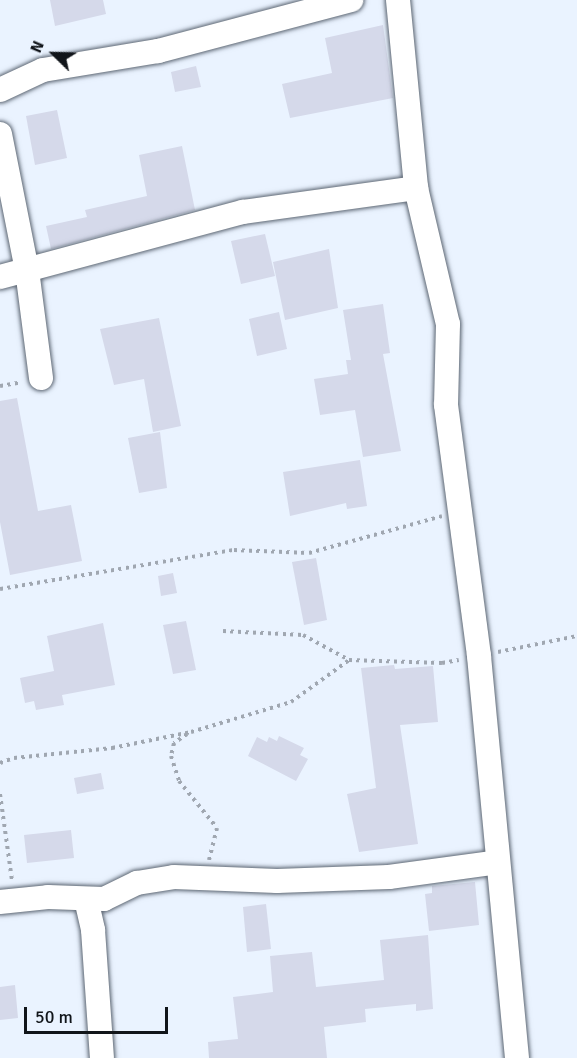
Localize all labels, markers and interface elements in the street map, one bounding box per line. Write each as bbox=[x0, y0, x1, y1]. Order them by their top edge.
north arrow bbox=[24, 24, 84, 84]
text: N bbox=[26, 38, 49, 56]
scale bar bbox=[27, 995, 171, 1033]
text: 50 m bbox=[35, 1006, 73, 1028]

